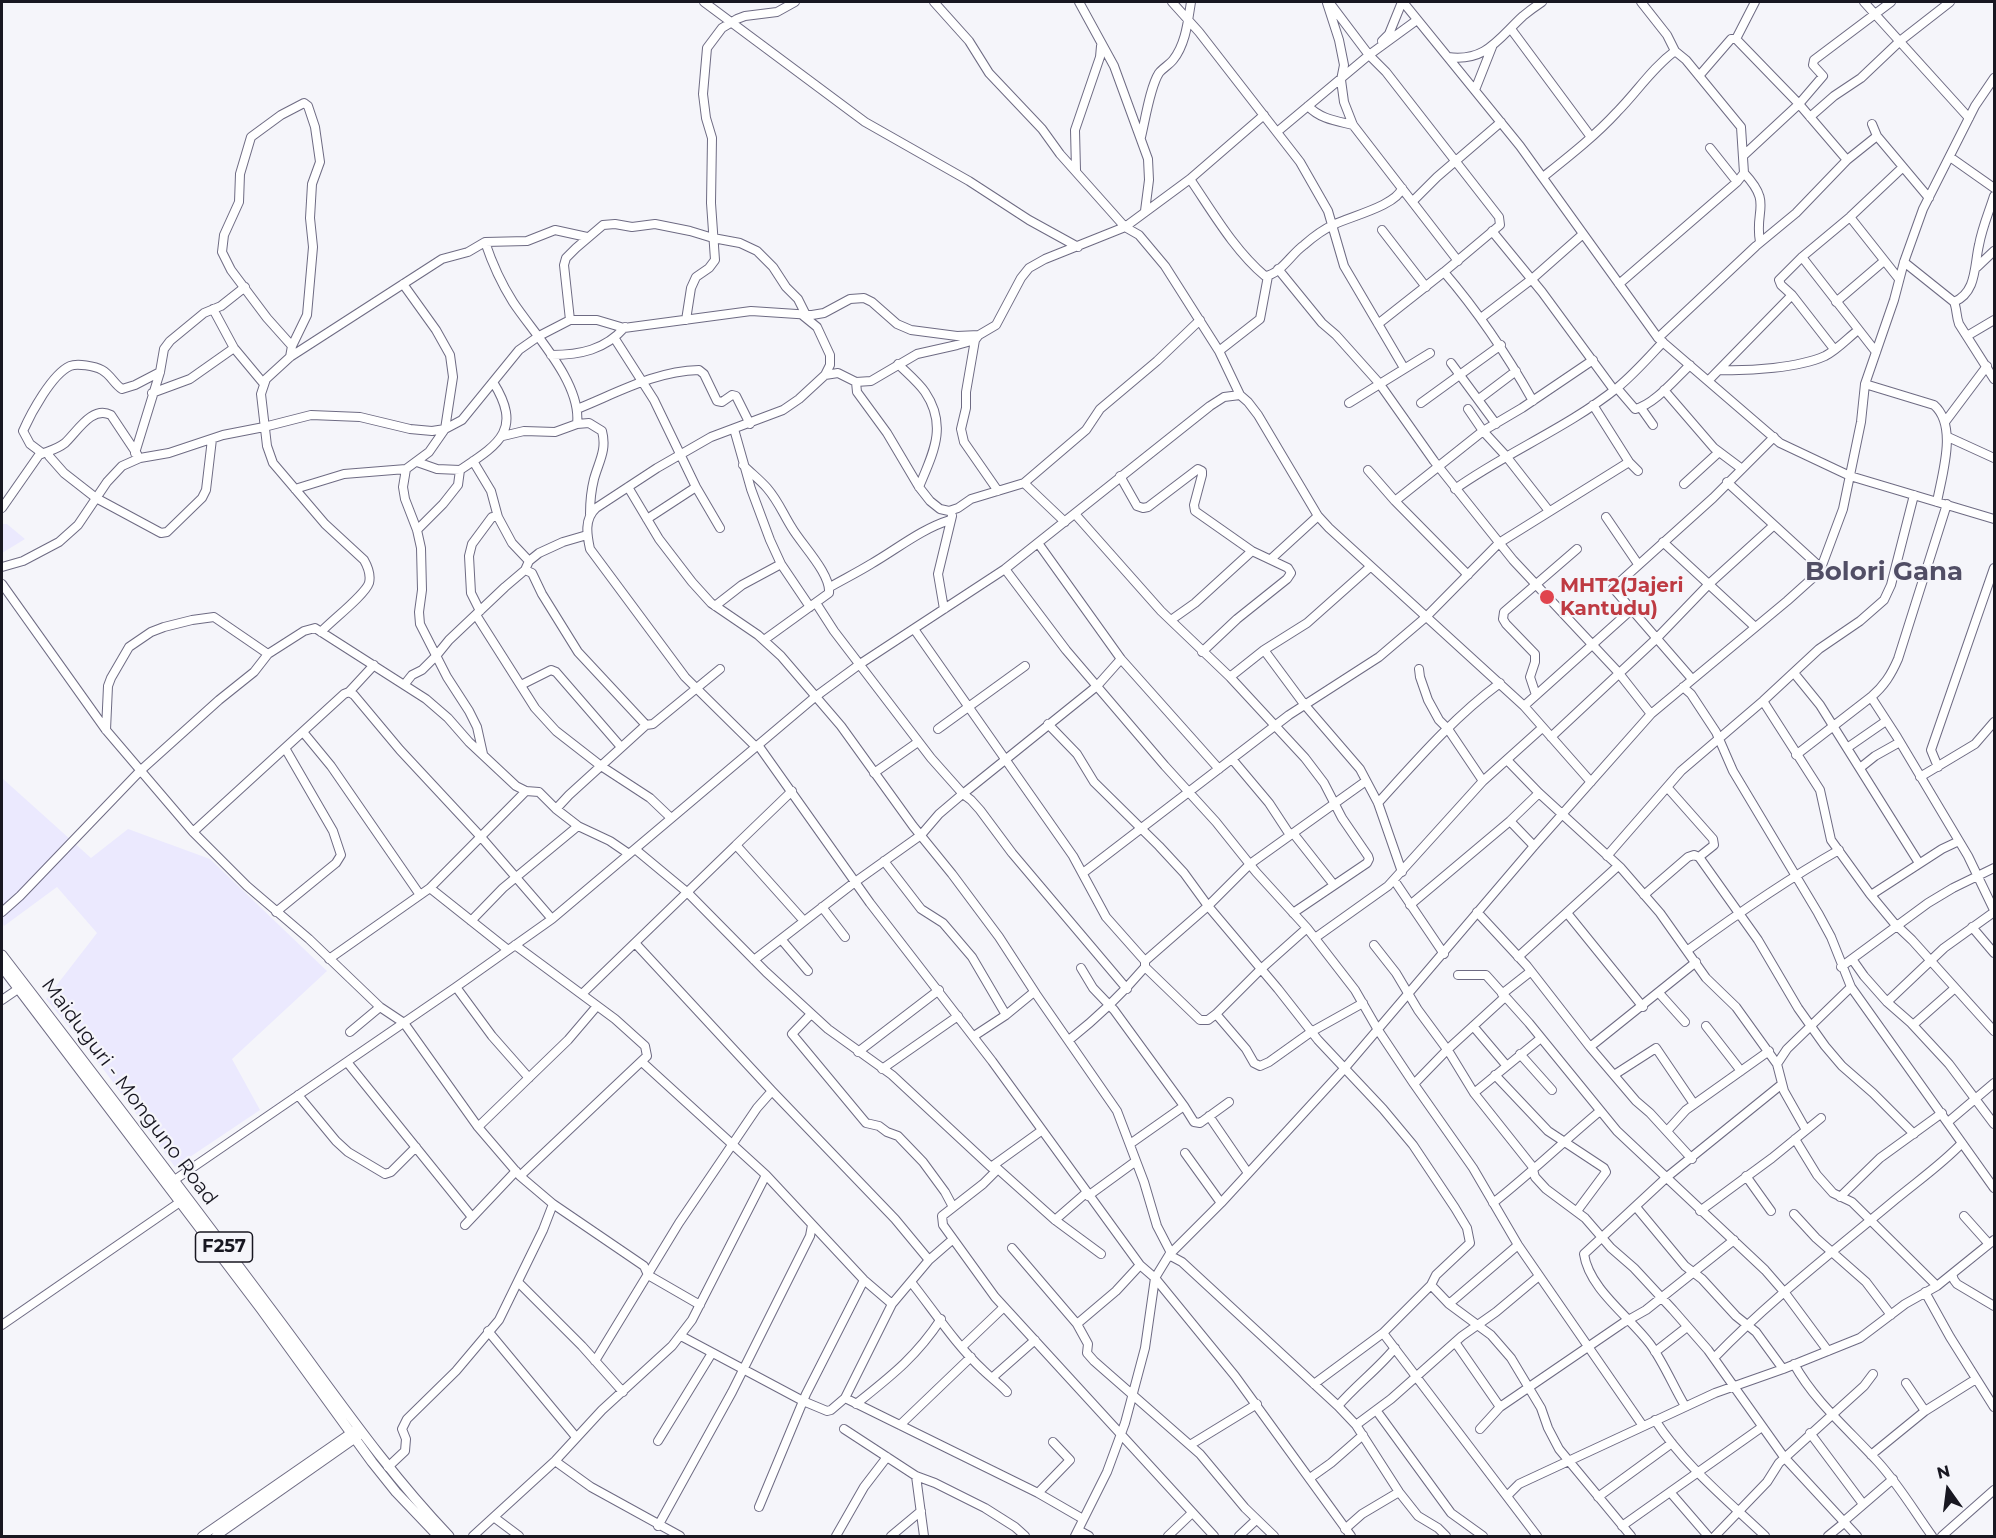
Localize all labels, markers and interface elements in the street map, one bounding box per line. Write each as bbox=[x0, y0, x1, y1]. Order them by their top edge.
district label: Bolori Gana bbox=[1805, 556, 1963, 588]
place label: MHT2(Jajeri Kantudu) bbox=[1560, 574, 1684, 621]
marker: MHT2(Jajeri Kantudu) bbox=[1538, 588, 1556, 606]
street label: Maiduguri - Monguno Road bbox=[36, 974, 222, 1210]
road number: F257 bbox=[196, 1232, 252, 1262]
north arrow bbox=[1918, 1460, 1978, 1520]
text: N bbox=[1935, 1461, 1952, 1483]

